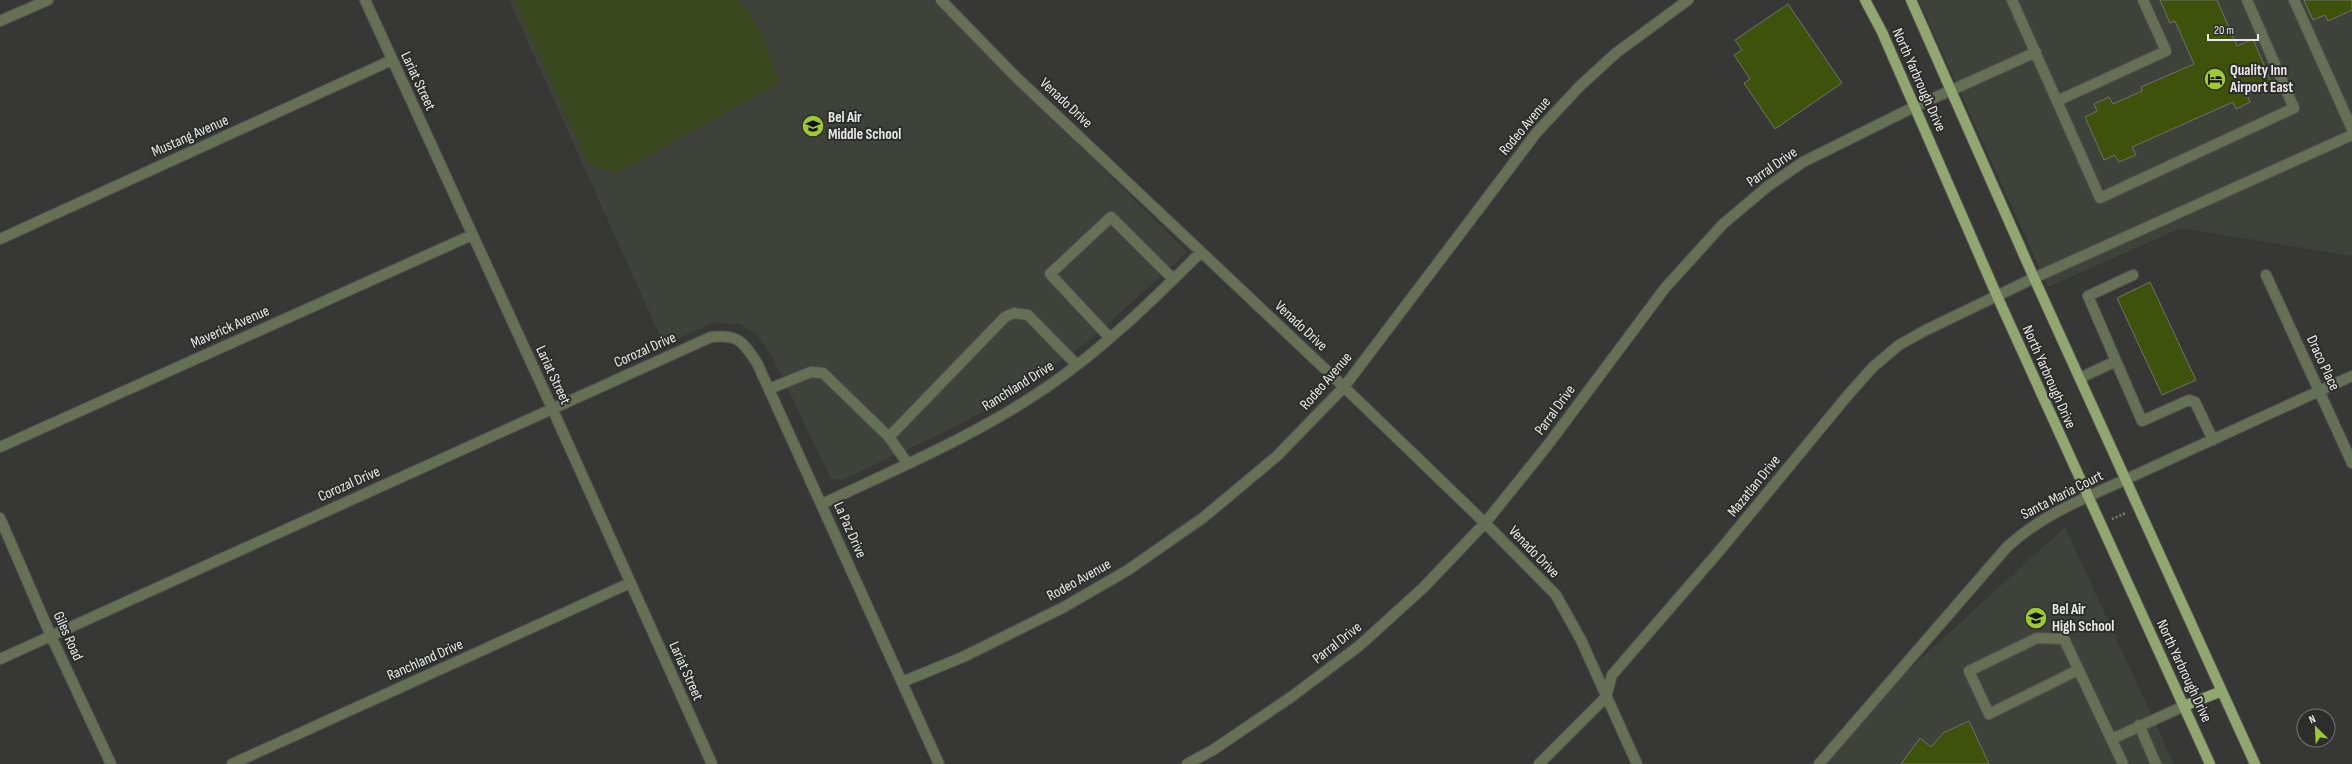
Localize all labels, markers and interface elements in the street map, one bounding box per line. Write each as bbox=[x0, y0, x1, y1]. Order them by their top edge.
scale bar bbox=[2208, 16, 2258, 42]
text: 20 m bbox=[2214, 23, 2234, 38]
street label: North Yarbrough Drive bbox=[1888, 25, 1950, 135]
street label: Lariat Street bbox=[396, 49, 440, 114]
place label: Quality Inn Airport East bbox=[2229, 61, 2293, 97]
hotel icon: Quality Inn Airport East bbox=[2202, 66, 2228, 92]
street label: Venado Drive bbox=[1036, 74, 1096, 132]
street label: Rodeo Avenue bbox=[1495, 93, 1555, 159]
place label: Bel Air Middle School bbox=[828, 108, 901, 144]
street label: Mustang Avenue bbox=[149, 111, 231, 161]
school or university icon: Bel Air Middle School bbox=[800, 113, 826, 139]
street label: Parral Drive bbox=[1743, 143, 1801, 191]
street label: Venado Drive bbox=[1271, 297, 1331, 355]
street label: Maverick Avenue bbox=[188, 301, 272, 353]
street label: North Yarbrough Drive bbox=[2018, 322, 2080, 432]
street label: Corozal Drive bbox=[611, 328, 679, 372]
street label: Draco Place bbox=[2302, 332, 2344, 394]
street label: Lariat Street bbox=[531, 343, 575, 408]
street label: Rodeo Avenue bbox=[1296, 348, 1356, 414]
street label: Ranchland Drive bbox=[979, 356, 1057, 416]
street label: Parral Drive bbox=[1530, 381, 1580, 439]
street label: Mazatlan Drive bbox=[1723, 451, 1785, 521]
street label: Corozal Drive bbox=[315, 462, 383, 506]
street label: Santa Maria Court bbox=[2018, 466, 2107, 524]
street label: La Paz Drive bbox=[829, 499, 871, 561]
street label: Venado Drive bbox=[1504, 522, 1564, 582]
street label: Rodeo Avenue bbox=[1044, 555, 1114, 605]
place label: Bel Air High School bbox=[2052, 600, 2114, 636]
school or university icon: Bel Air High School bbox=[2023, 605, 2049, 631]
street label: Giles Road bbox=[49, 608, 87, 664]
street label: North Yarbrough Drive bbox=[2152, 617, 2216, 725]
street label: Parral Drive bbox=[1309, 618, 1365, 668]
street label: Ranchland Drive bbox=[384, 635, 466, 685]
street label: Lariat Street bbox=[665, 638, 708, 704]
north arrow bbox=[2296, 708, 2336, 748]
text: N bbox=[2307, 712, 2318, 726]

